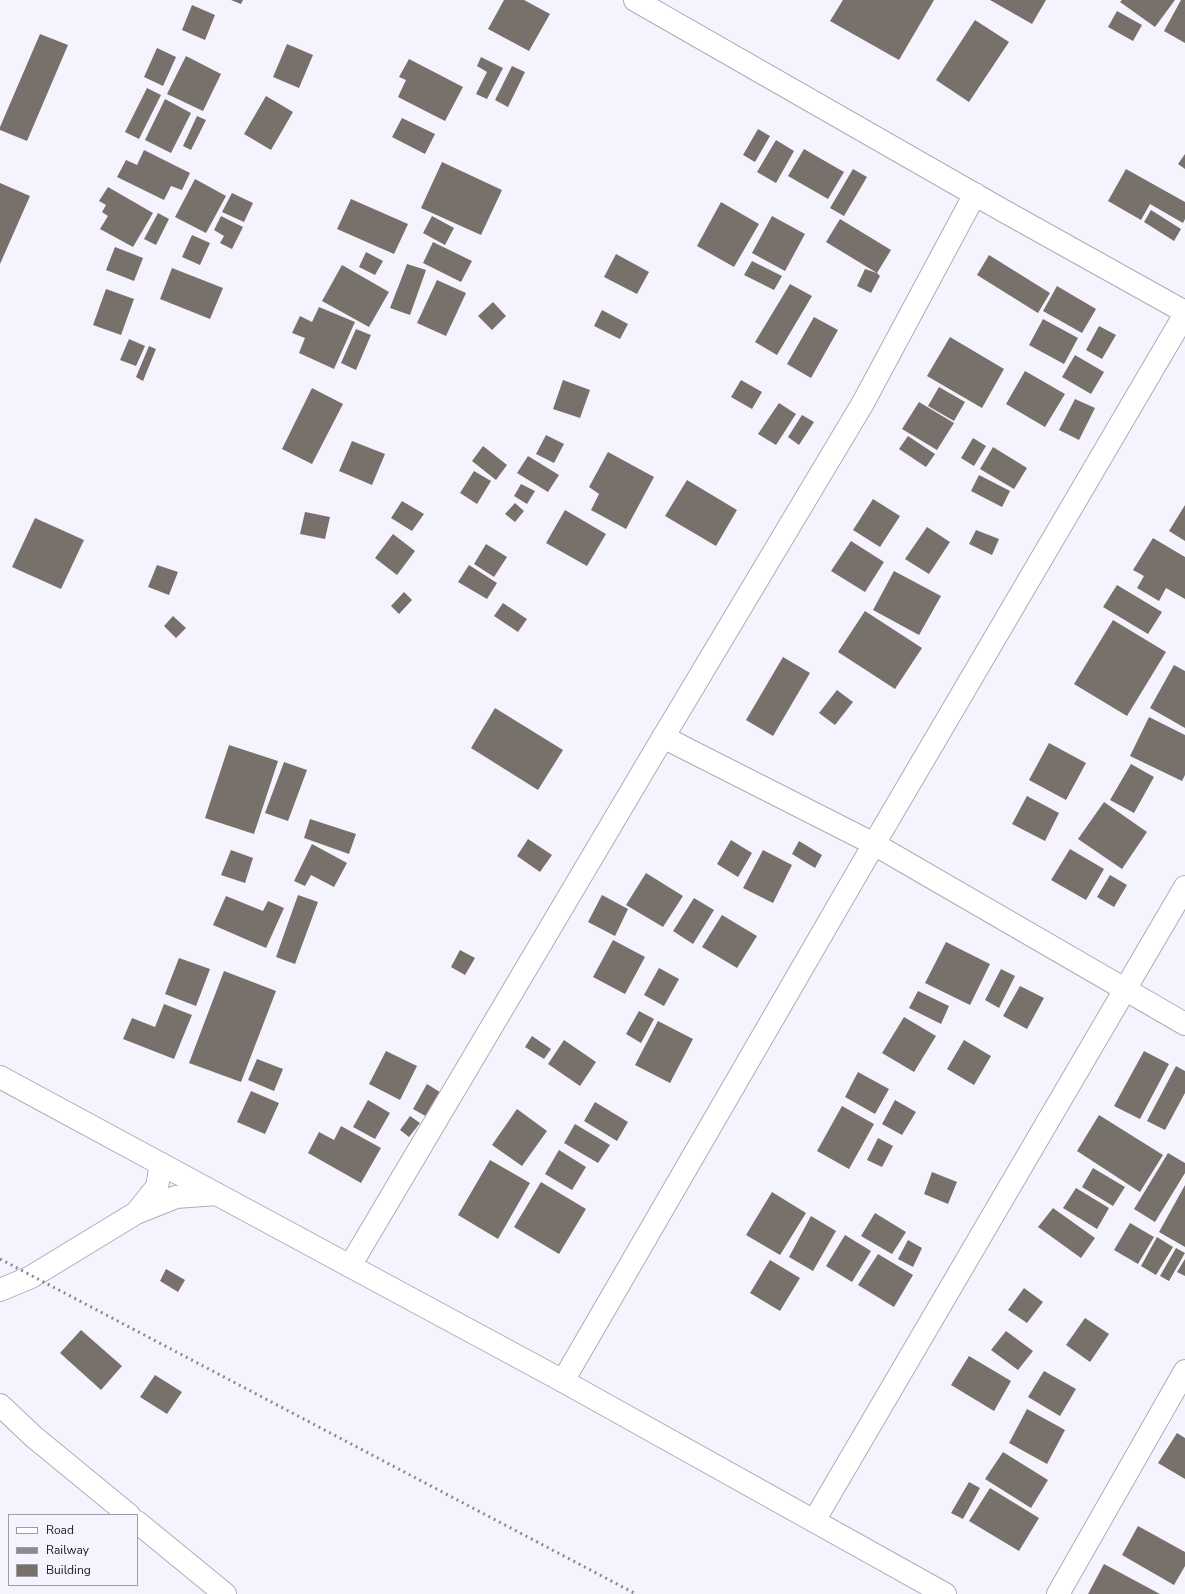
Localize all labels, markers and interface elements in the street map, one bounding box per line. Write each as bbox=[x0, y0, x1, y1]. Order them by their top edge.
legend bbox=[8, 1514, 138, 1586]
text: Road bbox=[46, 1522, 74, 1538]
text: Railway bbox=[46, 1542, 89, 1558]
text: Building bbox=[46, 1562, 91, 1578]

